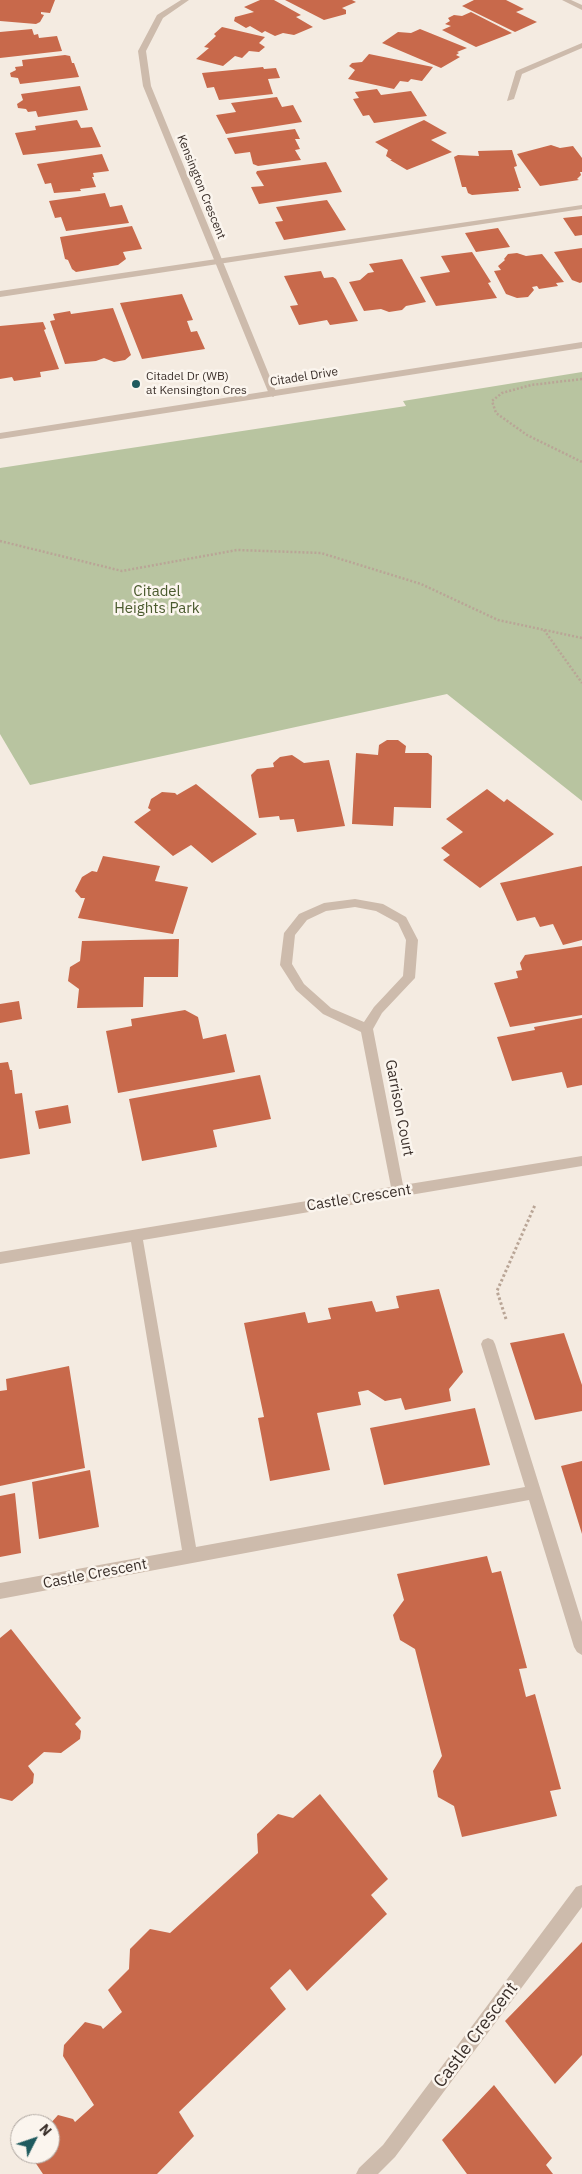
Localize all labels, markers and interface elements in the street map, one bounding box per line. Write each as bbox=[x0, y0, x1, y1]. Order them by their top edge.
street label: Kensington Crescent bbox=[174, 133, 228, 241]
street label: Citadel Drive bbox=[269, 365, 339, 389]
place label: Citadel Dr (WB) at Kensington Cres bbox=[146, 370, 247, 398]
marker: Citadel Dr (WB) at Kensington Cres bbox=[130, 378, 142, 390]
park label: Citadel Heights Park bbox=[114, 583, 200, 618]
street label: Garrison Court bbox=[381, 1058, 417, 1158]
street label: Castle Crescent bbox=[306, 1181, 412, 1215]
street label: Castle Crescent bbox=[42, 1555, 148, 1593]
street label: Castle Crescent bbox=[429, 1978, 523, 2092]
north arrow bbox=[10, 2114, 60, 2164]
text: N bbox=[35, 2120, 56, 2140]

